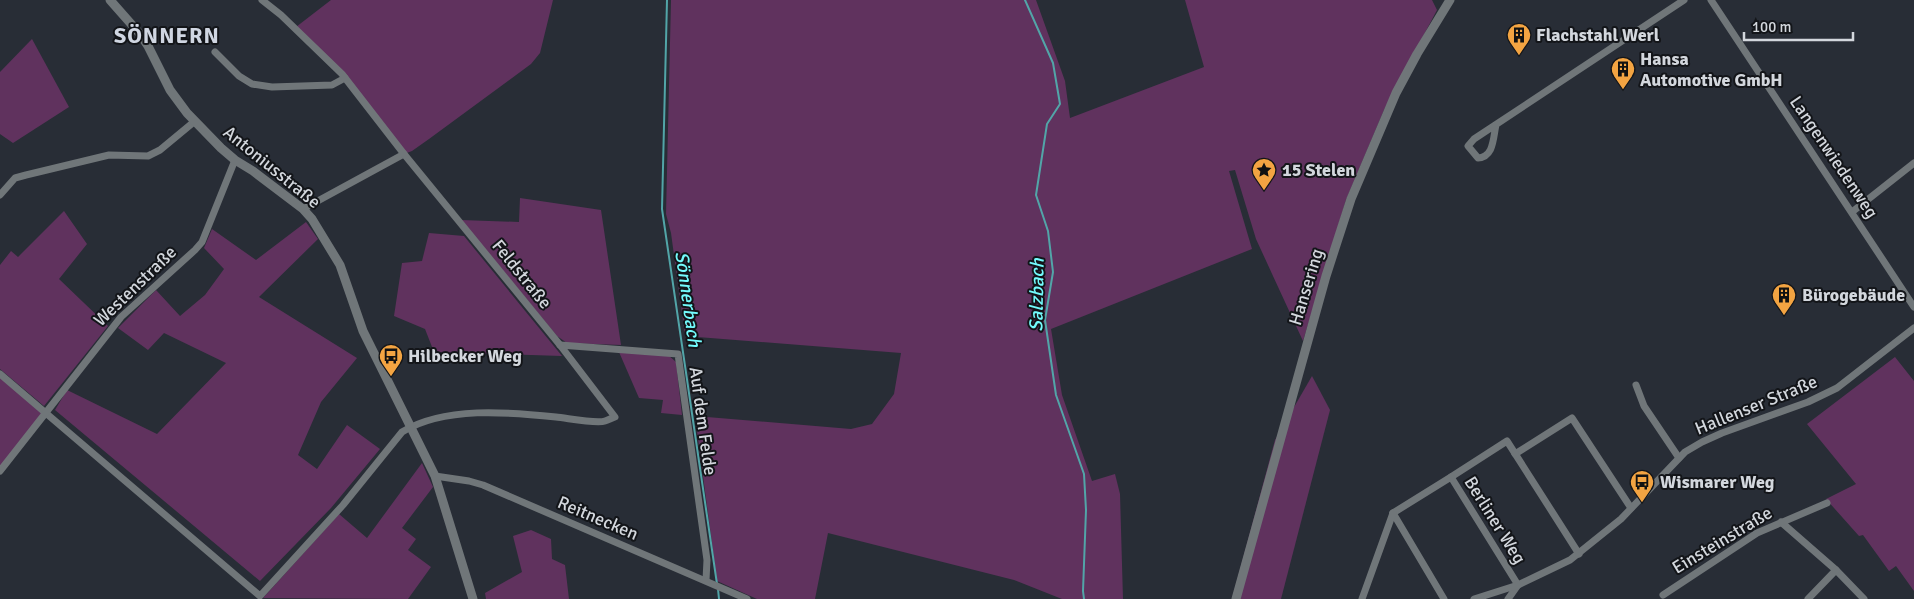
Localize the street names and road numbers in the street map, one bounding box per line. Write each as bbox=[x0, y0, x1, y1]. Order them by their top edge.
street label: Langenwiedenweg bbox=[1785, 92, 1883, 222]
street label: Antoniusstraße bbox=[219, 121, 325, 213]
street label: Feldstraße bbox=[487, 235, 557, 313]
street label: Westenstraße bbox=[89, 241, 181, 331]
street label: Hansering bbox=[1284, 246, 1328, 328]
street label: Auf dem Felde bbox=[685, 365, 721, 477]
street label: Hallenser Straße bbox=[1692, 370, 1820, 440]
street label: Berliner Weg bbox=[1459, 472, 1531, 568]
street label: Reitnecken bbox=[554, 491, 642, 545]
street label: Einsteinstraße bbox=[1668, 502, 1776, 578]

